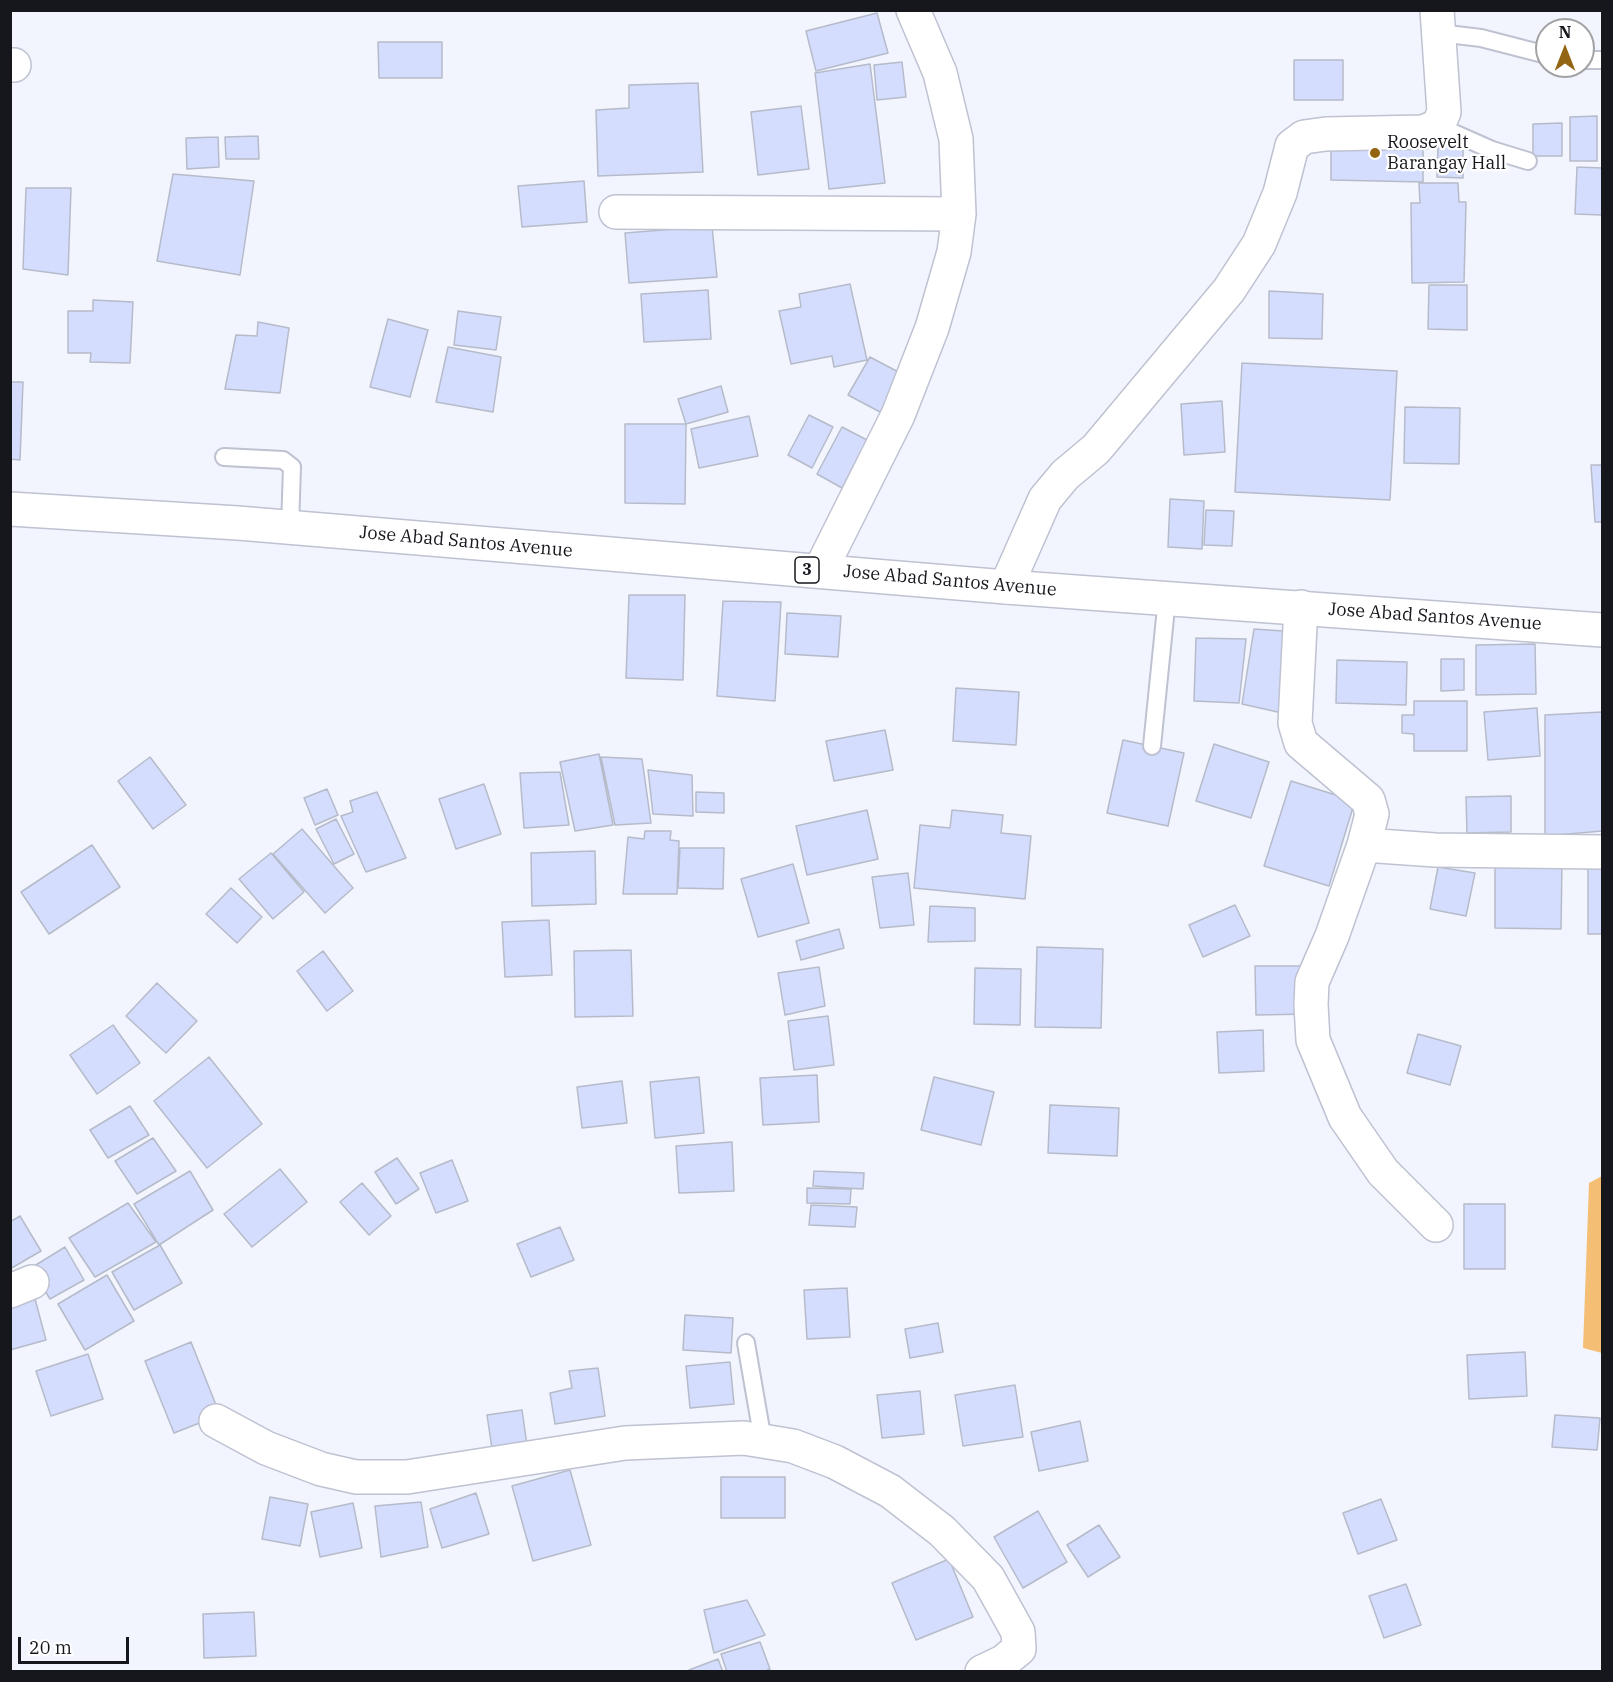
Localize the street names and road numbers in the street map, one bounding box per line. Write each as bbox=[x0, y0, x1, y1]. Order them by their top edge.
street label: Jose Abad Santos Avenue bbox=[359, 522, 573, 562]
road number: 3 bbox=[795, 557, 819, 583]
street label: Jose Abad Santos Avenue bbox=[843, 561, 1057, 601]
street label: Jose Abad Santos Avenue bbox=[1328, 599, 1542, 635]

